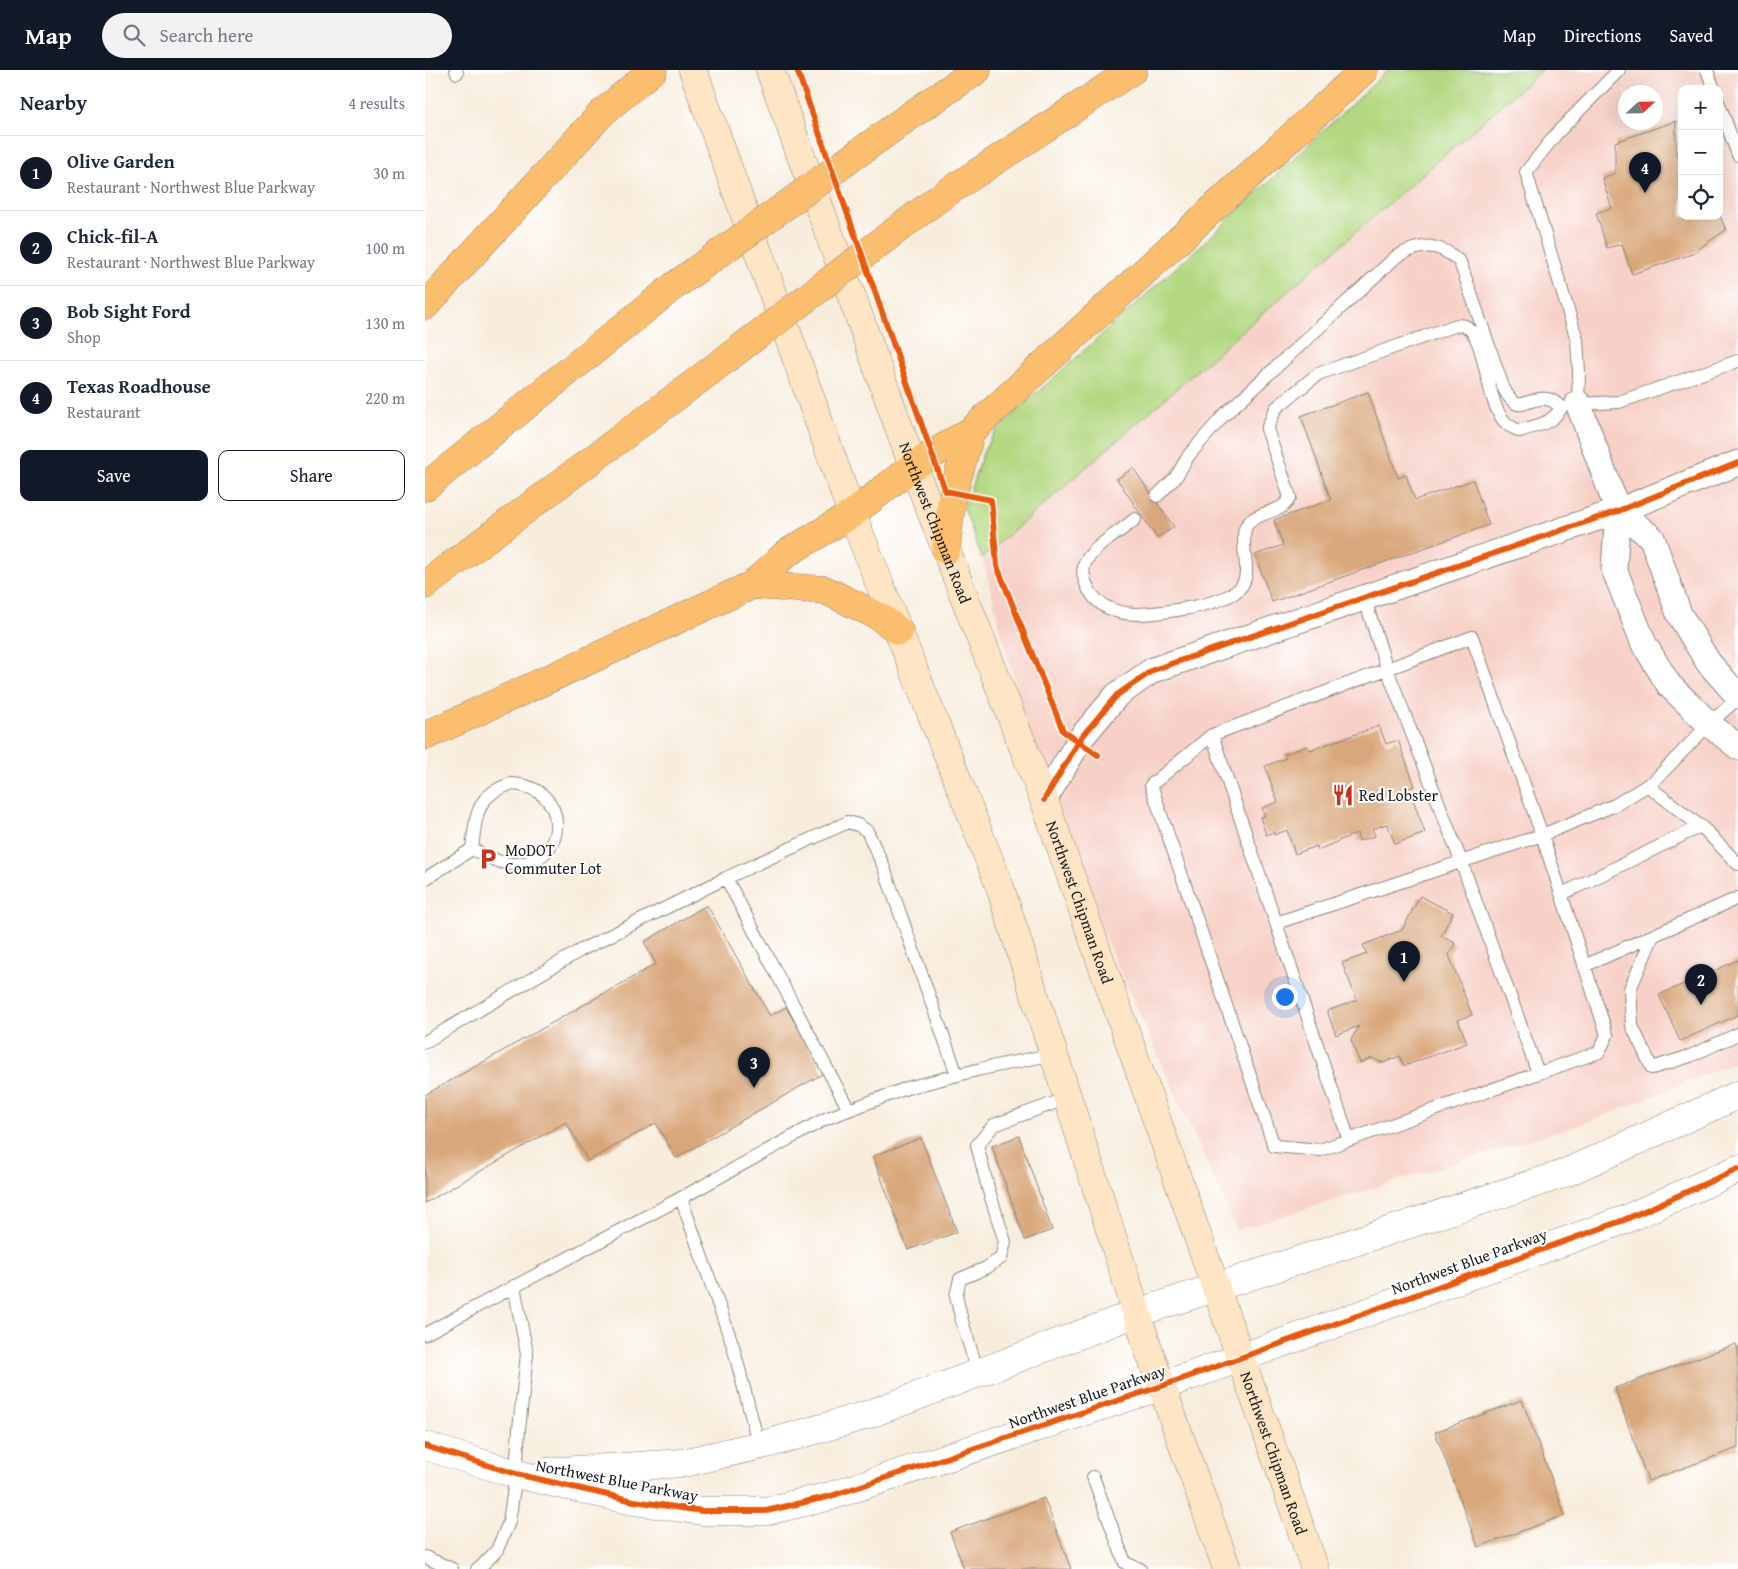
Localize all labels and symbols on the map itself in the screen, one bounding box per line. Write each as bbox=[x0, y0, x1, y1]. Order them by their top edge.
north arrow bbox=[1618, 85, 1663, 130]
pin: 4 bbox=[1629, 152, 1661, 193]
street label: Northwest Chipman Road bbox=[893, 439, 978, 607]
restaurant icon: Red Lobster bbox=[1330, 782, 1356, 808]
place label: Red Lobster bbox=[1359, 783, 1439, 807]
street label: Northwest Chipman Road bbox=[1040, 817, 1120, 987]
place label: MoDOT Commuter Lot bbox=[505, 838, 602, 880]
parking icon: MoDOT Commuter Lot bbox=[475, 846, 501, 872]
pin: 1 bbox=[1388, 941, 1420, 982]
pin: 2 bbox=[1685, 964, 1717, 1005]
your location bbox=[1272, 984, 1298, 1010]
pin: 3 bbox=[738, 1047, 770, 1088]
street label: Northwest Blue Parkway bbox=[1388, 1222, 1551, 1300]
street label: Northwest Blue Parkway bbox=[1005, 1358, 1169, 1434]
street label: Northwest Chipman Road bbox=[1234, 1368, 1314, 1538]
street label: Northwest Blue Parkway bbox=[534, 1453, 700, 1507]

